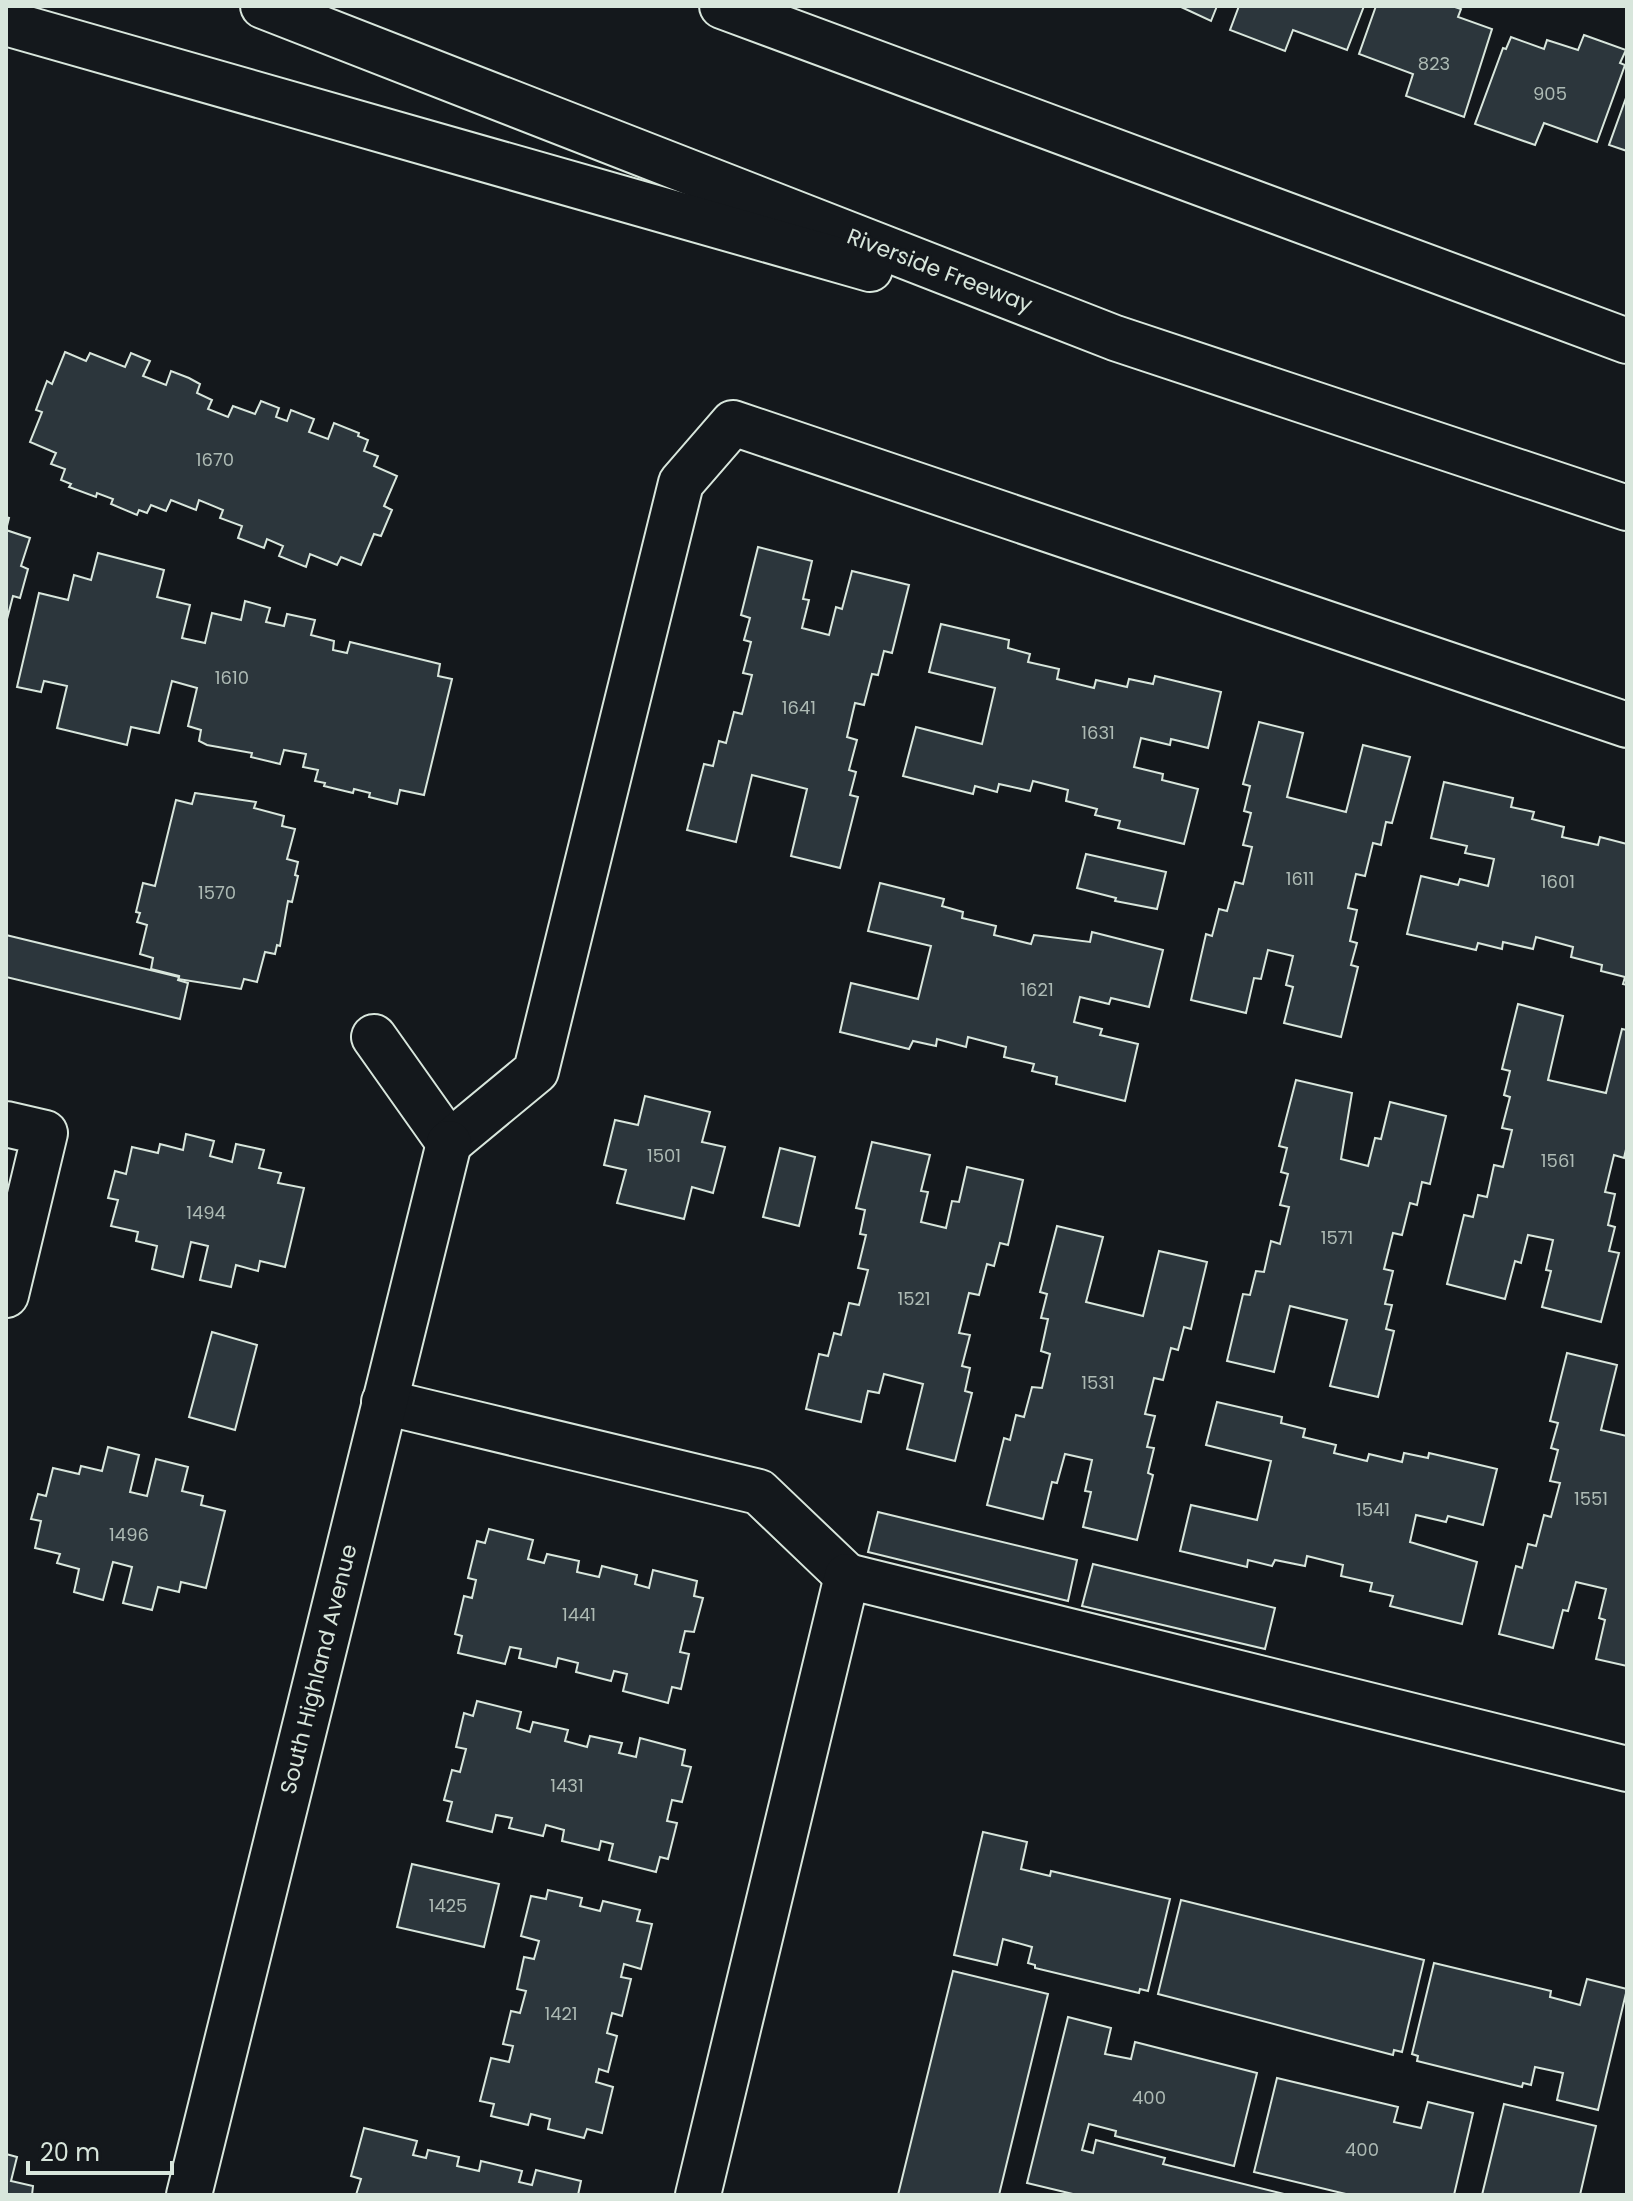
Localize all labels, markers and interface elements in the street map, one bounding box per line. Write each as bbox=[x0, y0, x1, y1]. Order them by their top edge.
house number: 823 bbox=[1418, 51, 1450, 76]
house number: 905 bbox=[1533, 81, 1567, 106]
street label: Riverside Freeway bbox=[843, 221, 1037, 320]
house number: 1670 bbox=[196, 447, 234, 472]
house number: 1610 bbox=[215, 665, 249, 690]
house number: 1641 bbox=[782, 695, 816, 720]
house number: 1631 bbox=[1081, 720, 1115, 745]
house number: 1611 bbox=[1286, 866, 1314, 891]
house number: 1601 bbox=[1541, 869, 1575, 894]
house number: 1570 bbox=[198, 880, 236, 905]
house number: 1621 bbox=[1020, 977, 1054, 1002]
house number: 1501 bbox=[647, 1143, 681, 1168]
house number: 1561 bbox=[1541, 1148, 1575, 1173]
house number: 1494 bbox=[186, 1200, 226, 1225]
house number: 1571 bbox=[1321, 1225, 1353, 1250]
house number: 1521 bbox=[897, 1286, 931, 1311]
house number: 1531 bbox=[1081, 1370, 1115, 1395]
house number: 1551 bbox=[1574, 1486, 1608, 1511]
house number: 1541 bbox=[1356, 1497, 1390, 1522]
house number: 1496 bbox=[109, 1522, 149, 1547]
street label: South Highland Avenue bbox=[272, 1541, 365, 1797]
house number: 1441 bbox=[562, 1602, 596, 1627]
house number: 1431 bbox=[550, 1773, 584, 1798]
house number: 1425 bbox=[429, 1893, 467, 1918]
house number: 1421 bbox=[544, 2001, 578, 2026]
house number: 400 bbox=[1132, 2085, 1166, 2110]
scale bar bbox=[28, 2125, 172, 2175]
text: 20 m bbox=[40, 2136, 100, 2169]
house number: 400 bbox=[1345, 2137, 1379, 2162]

